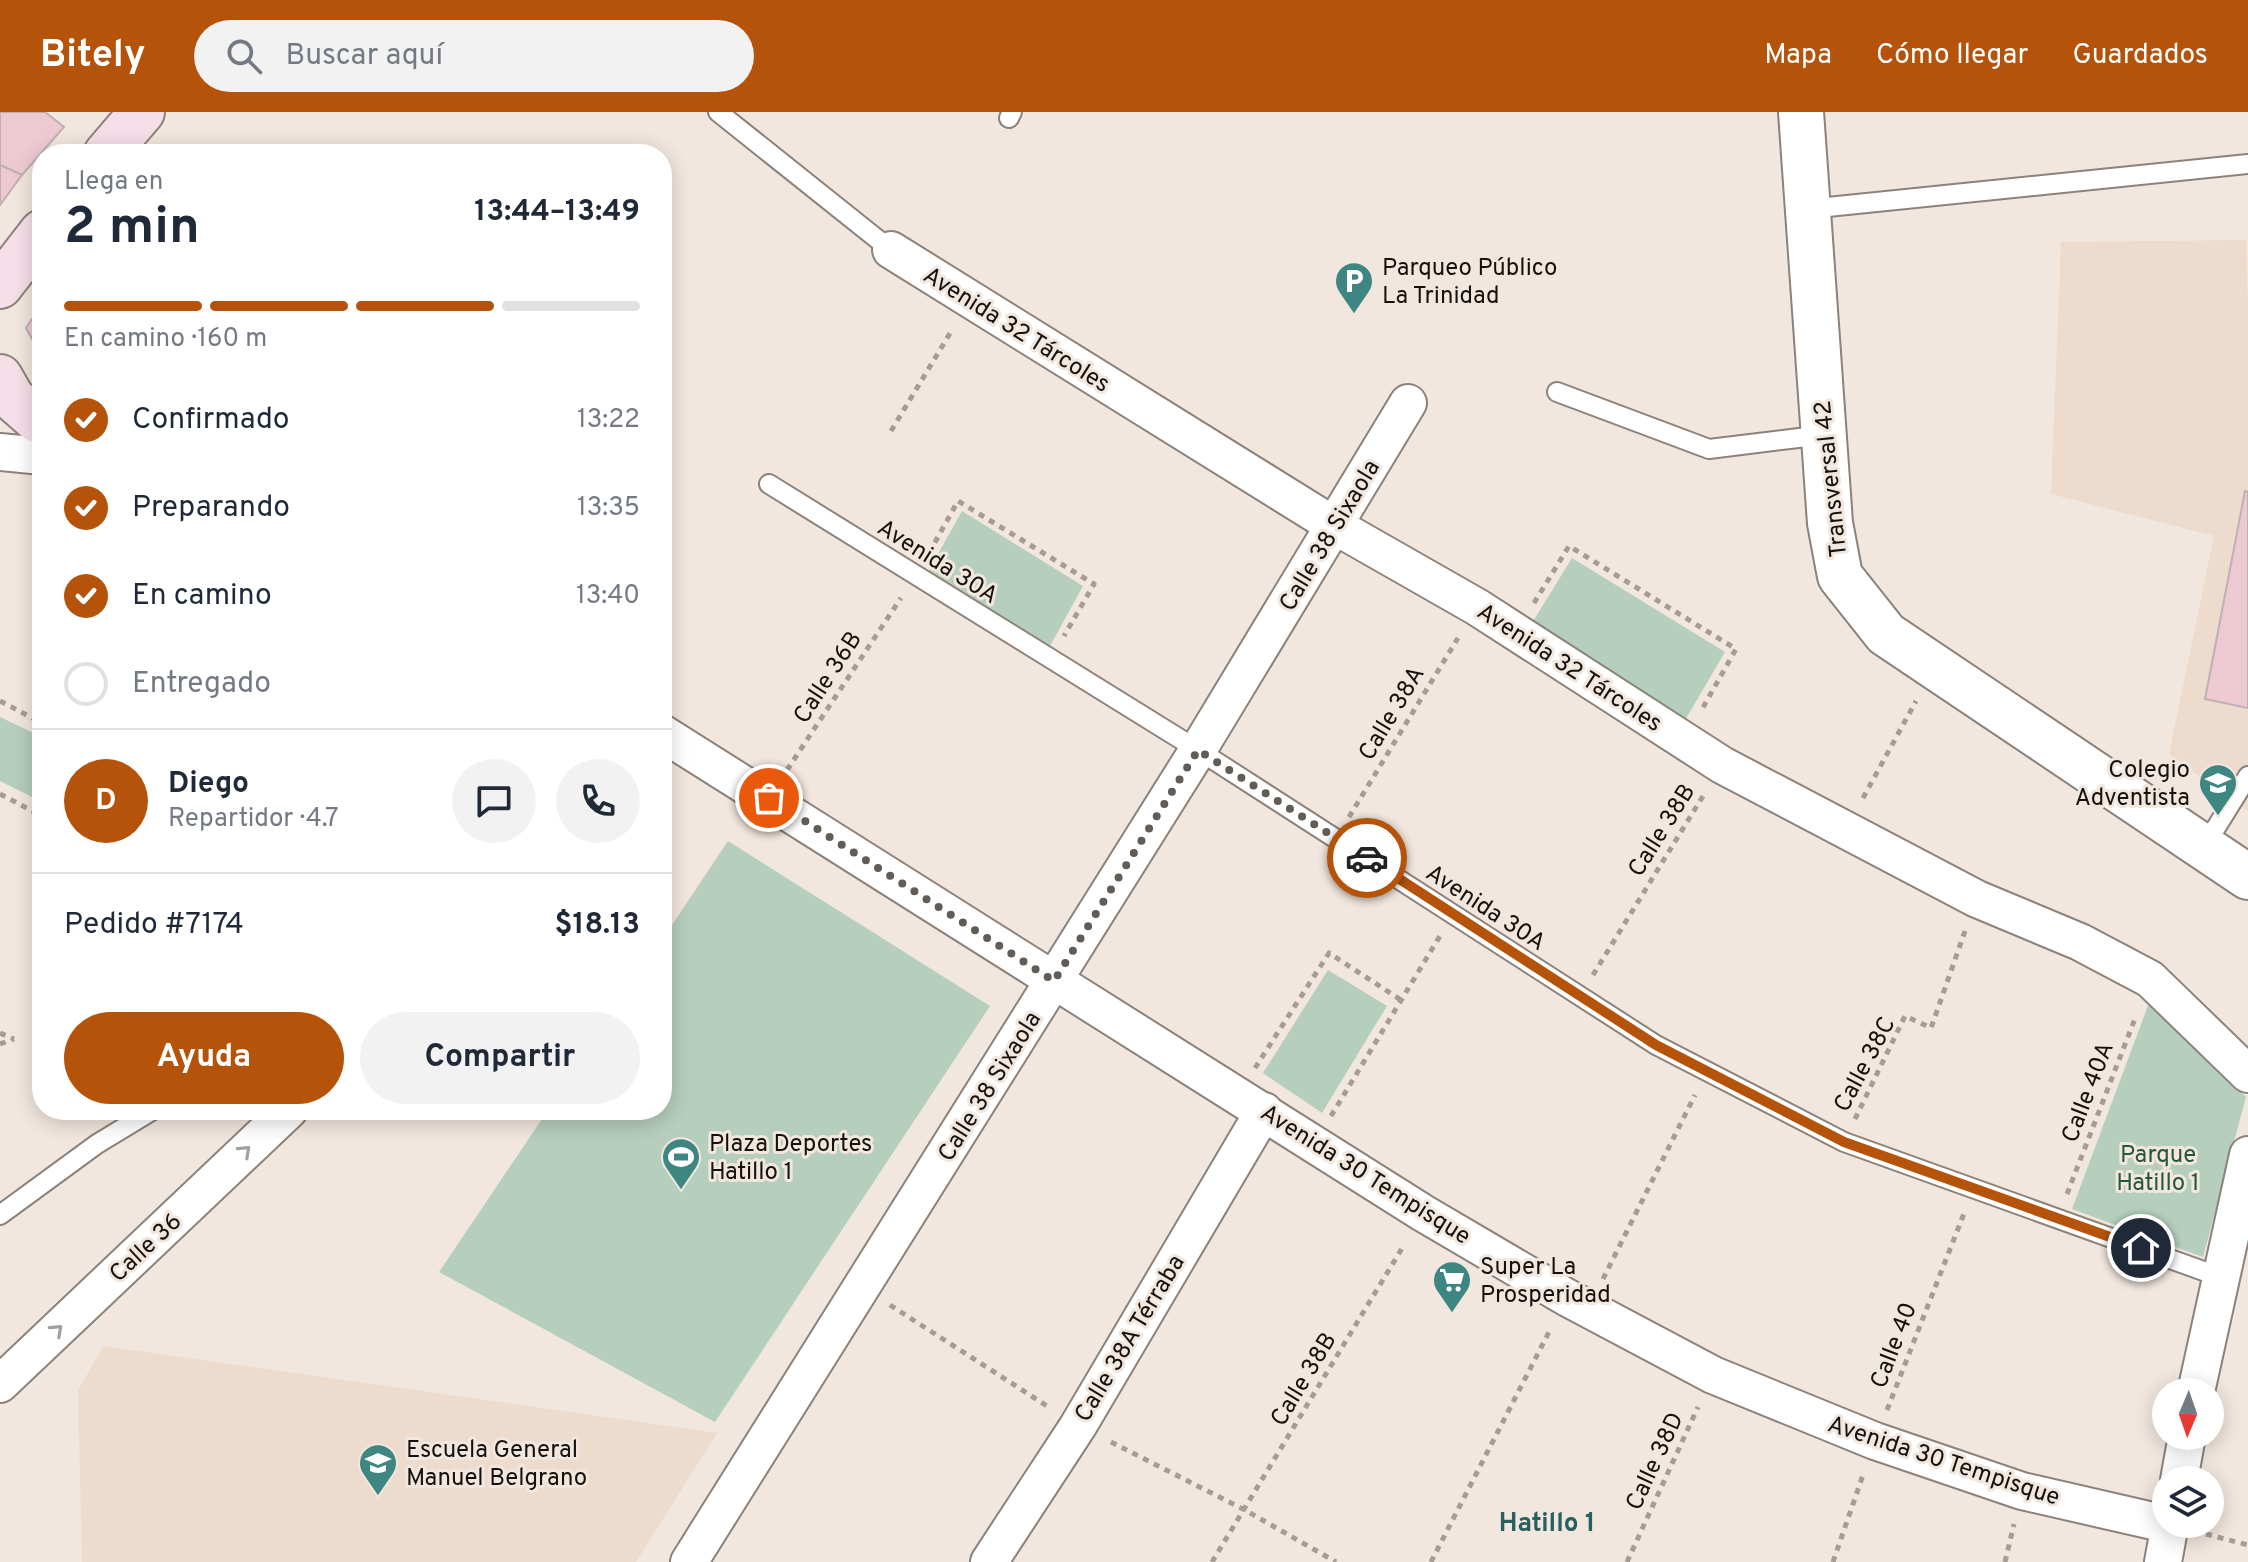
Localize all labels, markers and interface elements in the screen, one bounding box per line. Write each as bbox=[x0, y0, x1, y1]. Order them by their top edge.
search box bbox=[194, 20, 754, 92]
text: Bitely bbox=[40, 32, 146, 81]
icon: search bbox=[222, 34, 266, 78]
text: Buscar aquí bbox=[286, 38, 443, 75]
text: Mapa bbox=[1764, 38, 1832, 74]
text: Cómo llegar bbox=[1876, 38, 2028, 74]
text: Guardados bbox=[2072, 38, 2208, 74]
text: Llega en bbox=[64, 166, 163, 199]
text: 13:44–13:49 bbox=[474, 194, 640, 231]
text: 2 min bbox=[64, 196, 200, 262]
place label: Parqueo Público La Trinidad bbox=[1382, 254, 1557, 312]
parking icon: Parqueo Público La Trinidad bbox=[1333, 260, 1375, 315]
street label: Avenida 32 Tárcoles bbox=[917, 261, 1115, 400]
text: En camino · 160 m bbox=[64, 323, 267, 356]
icon: check bbox=[64, 398, 108, 442]
street label: Transversal 42 bbox=[1809, 399, 1855, 559]
text: Confirmado bbox=[132, 402, 290, 439]
text: 13:22 bbox=[577, 404, 640, 437]
street label: Calle 38 Sixaola bbox=[1274, 455, 1388, 617]
icon: check bbox=[64, 486, 108, 530]
text: Preparando bbox=[132, 490, 290, 527]
text: 13:35 bbox=[577, 492, 640, 525]
street label: Avenida 30A bbox=[871, 514, 1003, 612]
icon: check bbox=[64, 574, 108, 618]
text: En camino bbox=[132, 578, 272, 615]
text: 13:40 bbox=[576, 580, 640, 613]
street label: Avenida 32 Tárcoles bbox=[1471, 598, 1667, 740]
street label: Calle 36B bbox=[788, 626, 870, 730]
street label: Calle 38A bbox=[1353, 662, 1432, 767]
text: Entregado bbox=[132, 666, 271, 703]
place label: Colegio Adventista bbox=[2075, 756, 2190, 814]
button: chat bbox=[452, 759, 536, 843]
button: phone bbox=[556, 759, 640, 843]
school or university icon: Colegio Adventista bbox=[2197, 762, 2239, 817]
pin bbox=[735, 764, 803, 832]
text: Diego bbox=[168, 766, 249, 803]
icon: bag bbox=[747, 776, 791, 820]
street label: Calle 38B bbox=[1622, 779, 1703, 883]
text: D bbox=[95, 783, 117, 820]
text: Repartidor · 4.7 bbox=[168, 803, 339, 836]
courier bbox=[1327, 818, 1407, 898]
icon: car bbox=[1345, 836, 1389, 880]
street label: Avenida 30A bbox=[1419, 859, 1551, 959]
text: Pedido #7174 bbox=[64, 907, 244, 944]
text: $18.13 bbox=[554, 907, 640, 944]
street label: Calle 38 Sixaola bbox=[933, 1006, 1049, 1168]
button: Ayuda bbox=[64, 1012, 344, 1104]
button: Compartir bbox=[360, 1012, 640, 1104]
street label: Calle 38C bbox=[1828, 1012, 1903, 1118]
street label: Calle 40A bbox=[2056, 1038, 2122, 1147]
street label: Avenida 30 Tempisque bbox=[1254, 1099, 1476, 1253]
place label: Plaza Deportes Hatillo 1 bbox=[709, 1130, 872, 1188]
sports icon: Plaza Deportes Hatillo 1 bbox=[660, 1136, 702, 1191]
park label: Parque Hatillo 1 bbox=[2116, 1141, 2200, 1199]
one-way arrow bbox=[236, 1147, 251, 1161]
street label: Calle 36 bbox=[104, 1207, 189, 1289]
pin bbox=[2107, 1214, 2175, 1282]
icon: home bbox=[2119, 1226, 2163, 1270]
street label: Calle 38A Térraba bbox=[1069, 1250, 1193, 1428]
place label: Super La Prosperidad bbox=[1480, 1253, 1611, 1311]
supermarket icon: Super La Prosperidad bbox=[1431, 1259, 1473, 1314]
street label: Calle 40 bbox=[1865, 1299, 1925, 1393]
one-way arrow bbox=[47, 1326, 62, 1340]
street label: Calle 38B bbox=[1265, 1328, 1344, 1432]
north arrow bbox=[2152, 1378, 2224, 1450]
map controls bbox=[2152, 1378, 2224, 1538]
street label: Calle 38D bbox=[1620, 1408, 1692, 1516]
street label: Avenida 30 Tempisque bbox=[1824, 1410, 2063, 1514]
place label: Escuela General Manuel Belgrano bbox=[406, 1436, 587, 1494]
school or university icon: Escuela General Manuel Belgrano bbox=[357, 1442, 399, 1497]
button: layers bbox=[2152, 1466, 2224, 1538]
district label: Hatillo 1 bbox=[1499, 1508, 1595, 1541]

